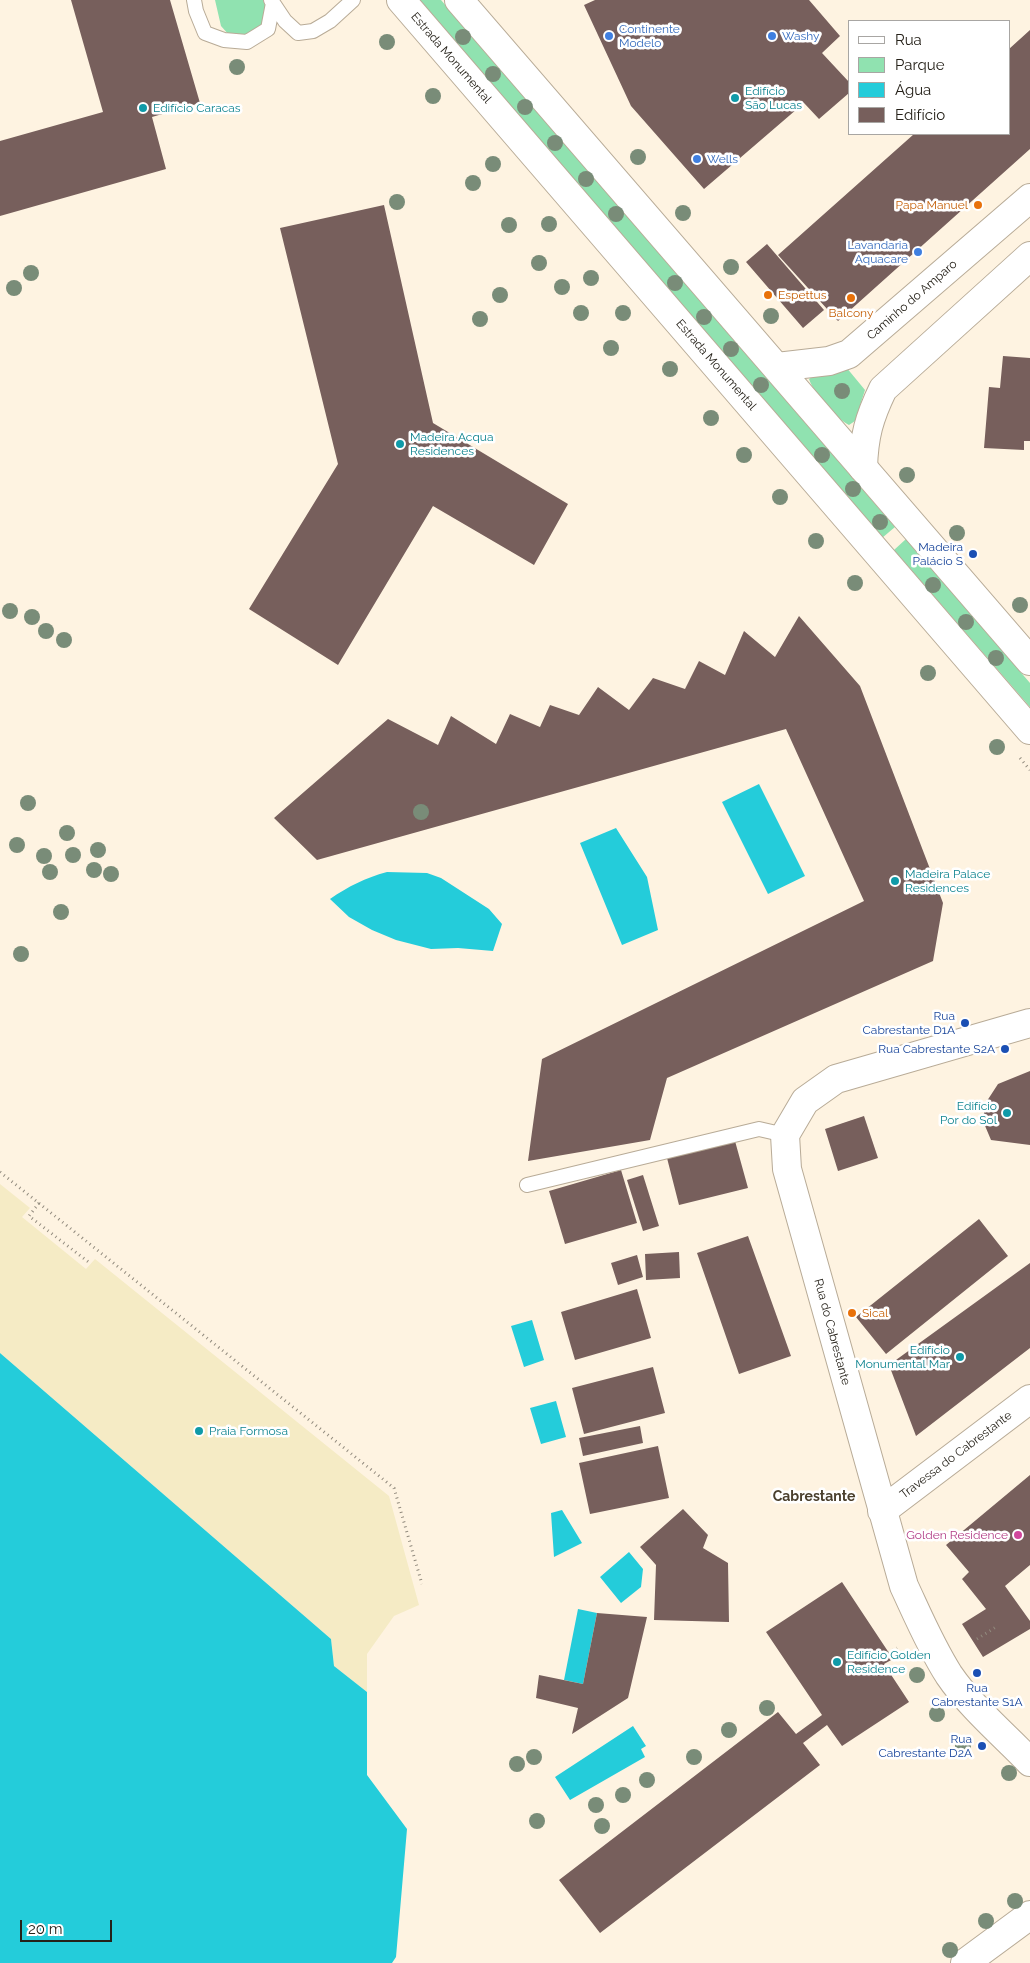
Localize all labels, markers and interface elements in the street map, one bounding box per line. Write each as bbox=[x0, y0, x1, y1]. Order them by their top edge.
street label: Estrada Monumental bbox=[408, 10, 494, 106]
legend bbox=[848, 20, 1010, 135]
place label: Continente Modelo bbox=[619, 22, 680, 50]
place label: Washy bbox=[782, 29, 820, 43]
marker: Continente Modelo bbox=[603, 30, 615, 42]
marker: Washy bbox=[766, 30, 778, 42]
text: Rua bbox=[895, 31, 922, 49]
text: Parque bbox=[895, 56, 944, 74]
text: Água bbox=[895, 81, 931, 99]
place label: Edifício São Lucas bbox=[745, 84, 802, 112]
marker: Edifício São Lucas bbox=[729, 92, 741, 104]
place label: Edifício Caracas bbox=[153, 101, 241, 115]
marker: Edifício Caracas bbox=[137, 102, 149, 114]
text: Edifício bbox=[895, 106, 945, 124]
place label: Wells bbox=[707, 152, 738, 166]
marker: Wells bbox=[691, 153, 703, 165]
place label: Papa Manuel bbox=[896, 198, 968, 212]
marker: Papa Manuel bbox=[972, 199, 984, 211]
place label: Lavandaria Aquacare bbox=[848, 238, 908, 266]
marker: Lavandaria Aquacare bbox=[912, 246, 924, 258]
street label: Caminho do Amparo bbox=[864, 257, 960, 343]
place label: Espettus bbox=[778, 288, 826, 302]
marker: Espettus bbox=[762, 289, 774, 301]
marker: Balcony bbox=[845, 292, 857, 304]
place label: Balcony bbox=[829, 306, 873, 320]
street label: Estrada Monumental bbox=[673, 317, 759, 413]
place label: Madeira Acqua Residences bbox=[410, 430, 493, 458]
marker: Madeira Acqua Residences bbox=[394, 438, 406, 450]
place label: Madeira Palácio S bbox=[913, 540, 963, 568]
marker: Madeira Palácio S bbox=[967, 548, 979, 560]
place label: Madeira Palace Residences bbox=[905, 867, 990, 895]
marker: Madeira Palace Residences bbox=[889, 875, 901, 887]
place label: Rua Cabrestante D1A bbox=[863, 1009, 955, 1037]
marker: Rua Cabrestante D1A bbox=[959, 1017, 971, 1029]
place label: Rua Cabrestante S2A bbox=[878, 1042, 995, 1056]
marker: Rua Cabrestante S2A bbox=[999, 1043, 1011, 1055]
place label: Edifício Por do Sol bbox=[940, 1099, 997, 1127]
marker: Edifício Por do Sol bbox=[1001, 1107, 1013, 1119]
street label: Rua do Cabrestante bbox=[811, 1277, 853, 1387]
place label: Sical bbox=[862, 1306, 888, 1320]
marker: Sical bbox=[846, 1307, 858, 1319]
place label: Edifício Monumental Mar bbox=[855, 1343, 950, 1371]
marker: Edifício Monumental Mar bbox=[954, 1351, 966, 1363]
street label: Travessa do Cabrestante bbox=[897, 1408, 1015, 1502]
place label: Praia Formosa bbox=[209, 1424, 288, 1438]
marker: Praia Formosa bbox=[193, 1425, 205, 1437]
district label: Cabrestante bbox=[773, 1489, 855, 1505]
place label: Golden Residence bbox=[906, 1528, 1008, 1542]
marker: Golden Residence bbox=[1012, 1529, 1024, 1541]
place label: Edifício Golden Residence bbox=[847, 1648, 931, 1676]
marker: Edifício Golden Residence bbox=[831, 1656, 843, 1668]
marker: Rua Cabrestante S1A bbox=[971, 1667, 983, 1679]
place label: Rua Cabrestante S1A bbox=[931, 1681, 1023, 1709]
place label: Rua Cabrestante D2A bbox=[879, 1732, 972, 1760]
marker: Rua Cabrestante D2A bbox=[976, 1740, 988, 1752]
scale bar bbox=[22, 1910, 115, 1942]
text: 20 m bbox=[28, 1920, 63, 1938]

